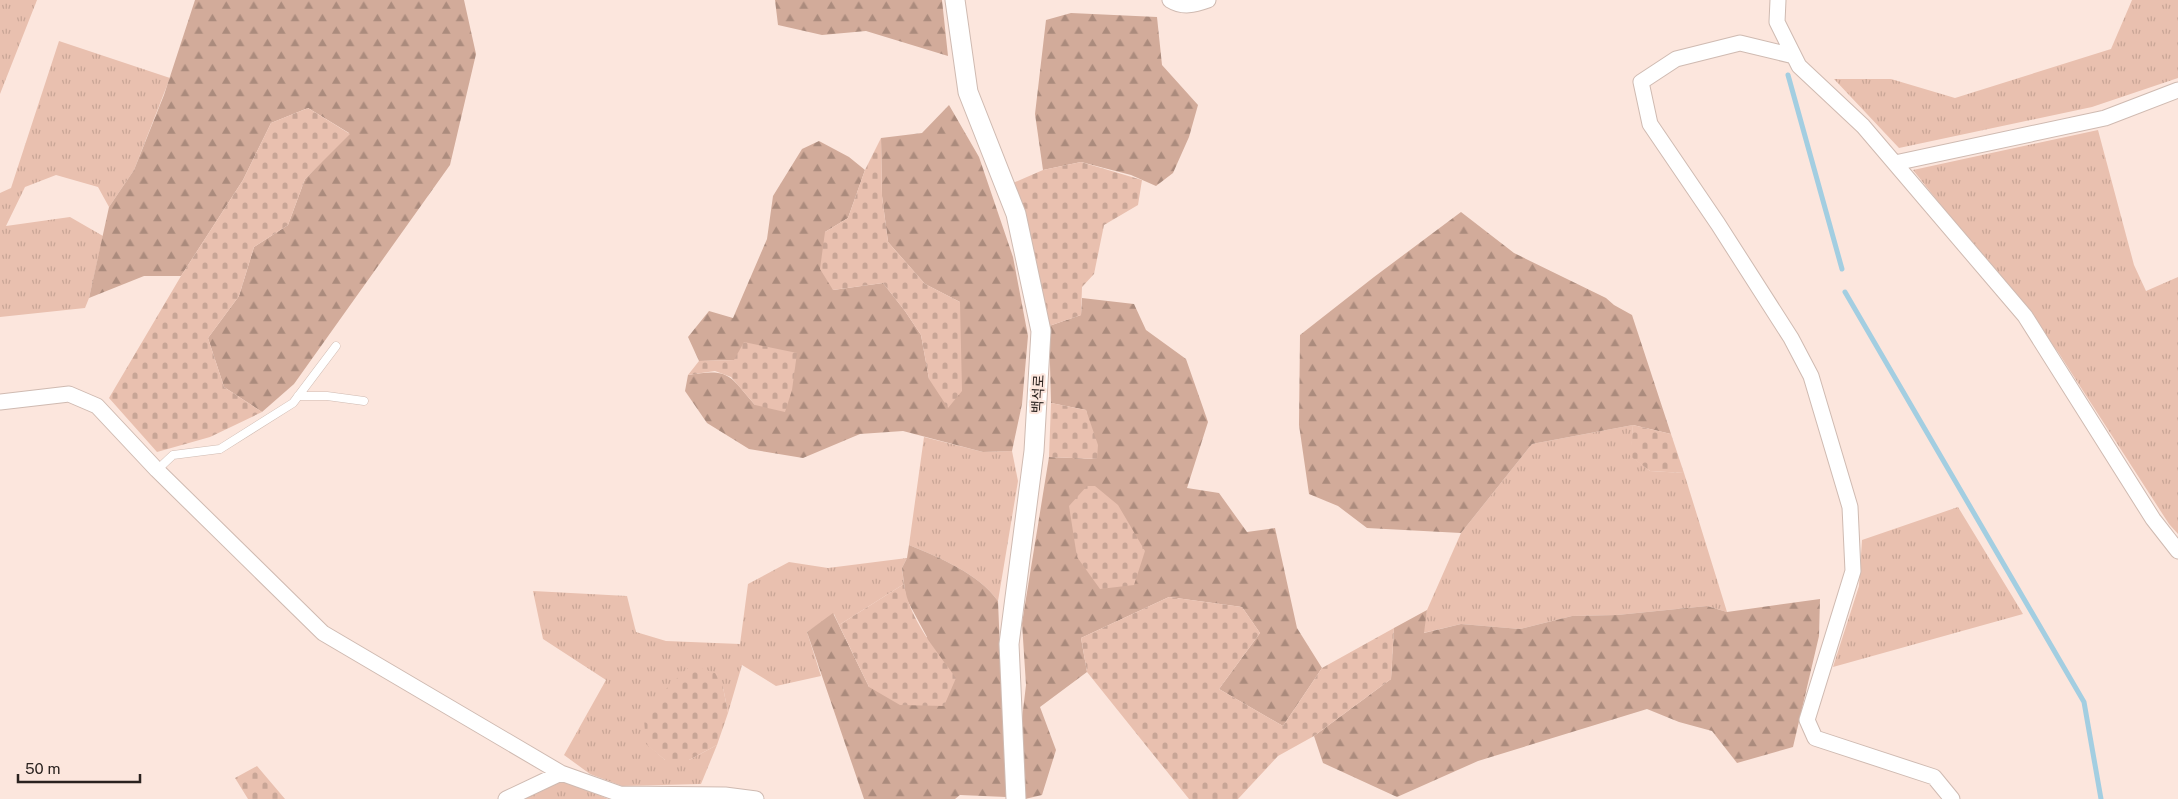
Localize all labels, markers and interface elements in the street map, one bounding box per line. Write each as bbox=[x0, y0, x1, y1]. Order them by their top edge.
street label: 백석로 bbox=[1029, 374, 1047, 414]
scale bar bbox=[18, 752, 140, 784]
text: 50 m bbox=[25, 760, 60, 777]

